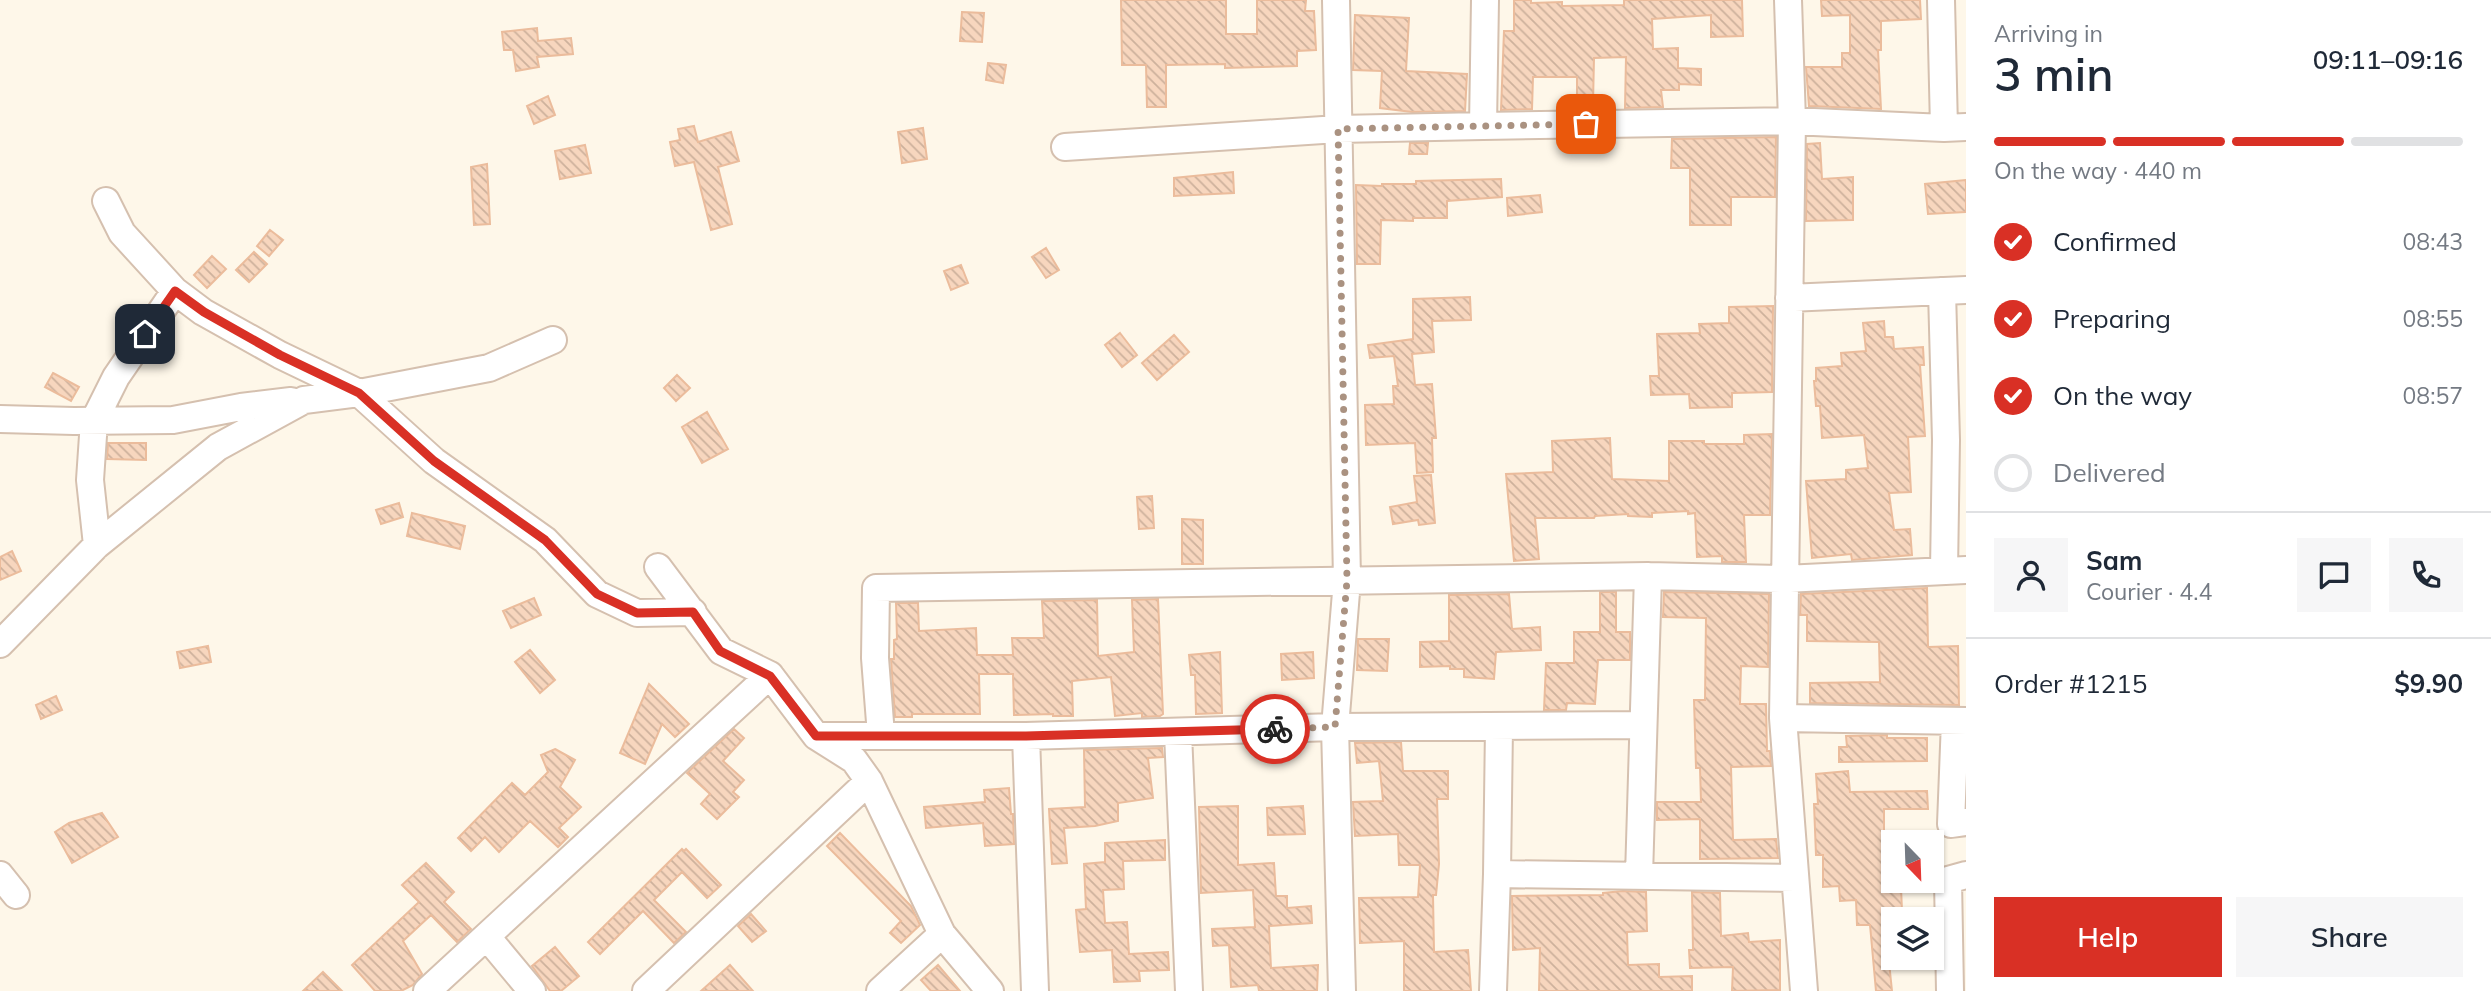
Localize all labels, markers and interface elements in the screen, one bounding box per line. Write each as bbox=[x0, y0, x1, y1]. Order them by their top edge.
text: Arriving in bbox=[1994, 19, 2103, 48]
text: 09:11–09:16 bbox=[2313, 43, 2463, 76]
text: 3 min bbox=[1994, 45, 2113, 103]
pin bbox=[1556, 94, 1616, 154]
icon: bag bbox=[1567, 105, 1605, 143]
text: On the way · 440 m bbox=[1994, 156, 2202, 185]
icon: check bbox=[1994, 223, 2032, 261]
text: Confirmed bbox=[2053, 225, 2177, 258]
text: 08:43 bbox=[2403, 227, 2463, 256]
icon: check bbox=[1994, 300, 2032, 338]
text: Preparing bbox=[2053, 302, 2171, 335]
pin bbox=[115, 304, 175, 364]
text: 08:55 bbox=[2403, 304, 2463, 333]
icon: home bbox=[126, 315, 164, 353]
icon: check bbox=[1994, 377, 2032, 415]
text: On the way bbox=[2053, 379, 2192, 412]
text: 08:57 bbox=[2403, 381, 2463, 410]
text: Delivered bbox=[2053, 456, 2166, 489]
button: person bbox=[1994, 538, 2068, 612]
button: chat bbox=[2297, 538, 2371, 612]
button: phone bbox=[2389, 538, 2463, 612]
text: Sam bbox=[2086, 544, 2142, 577]
text: Courier · 4.4 bbox=[2086, 577, 2212, 606]
text: Order #1215 bbox=[1994, 667, 2147, 700]
text: $9.90 bbox=[2394, 667, 2463, 700]
courier bbox=[1240, 694, 1310, 764]
icon: bike bbox=[1256, 710, 1294, 748]
north arrow bbox=[1881, 830, 1944, 892]
map controls bbox=[1881, 830, 1944, 970]
button: Help bbox=[1994, 897, 2222, 977]
button: Share bbox=[2236, 897, 2463, 977]
button: layers bbox=[1881, 907, 1944, 970]

